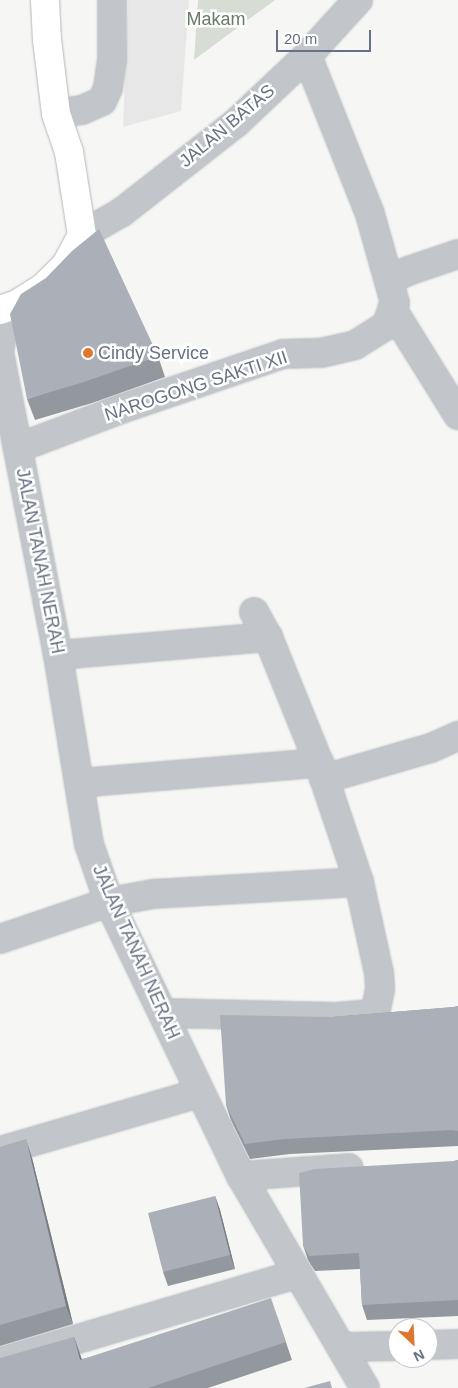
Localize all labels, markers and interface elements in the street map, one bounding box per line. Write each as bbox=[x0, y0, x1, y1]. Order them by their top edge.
park label: Makam bbox=[186, 8, 246, 30]
scale bar bbox=[278, 20, 373, 52]
text: 20 m bbox=[284, 30, 317, 47]
street label: JALAN BATAS bbox=[175, 80, 279, 172]
place label: Cindy Service bbox=[98, 342, 209, 364]
street label: NAROGONG SAKTI XII bbox=[102, 346, 290, 426]
marker: Cindy Service bbox=[82, 347, 94, 359]
street label: JALAN TANAH NERAH bbox=[11, 466, 69, 656]
street label: JALAN TANAH NERAH bbox=[88, 861, 184, 1043]
north arrow bbox=[388, 1318, 438, 1368]
text: N bbox=[411, 1346, 427, 1365]

